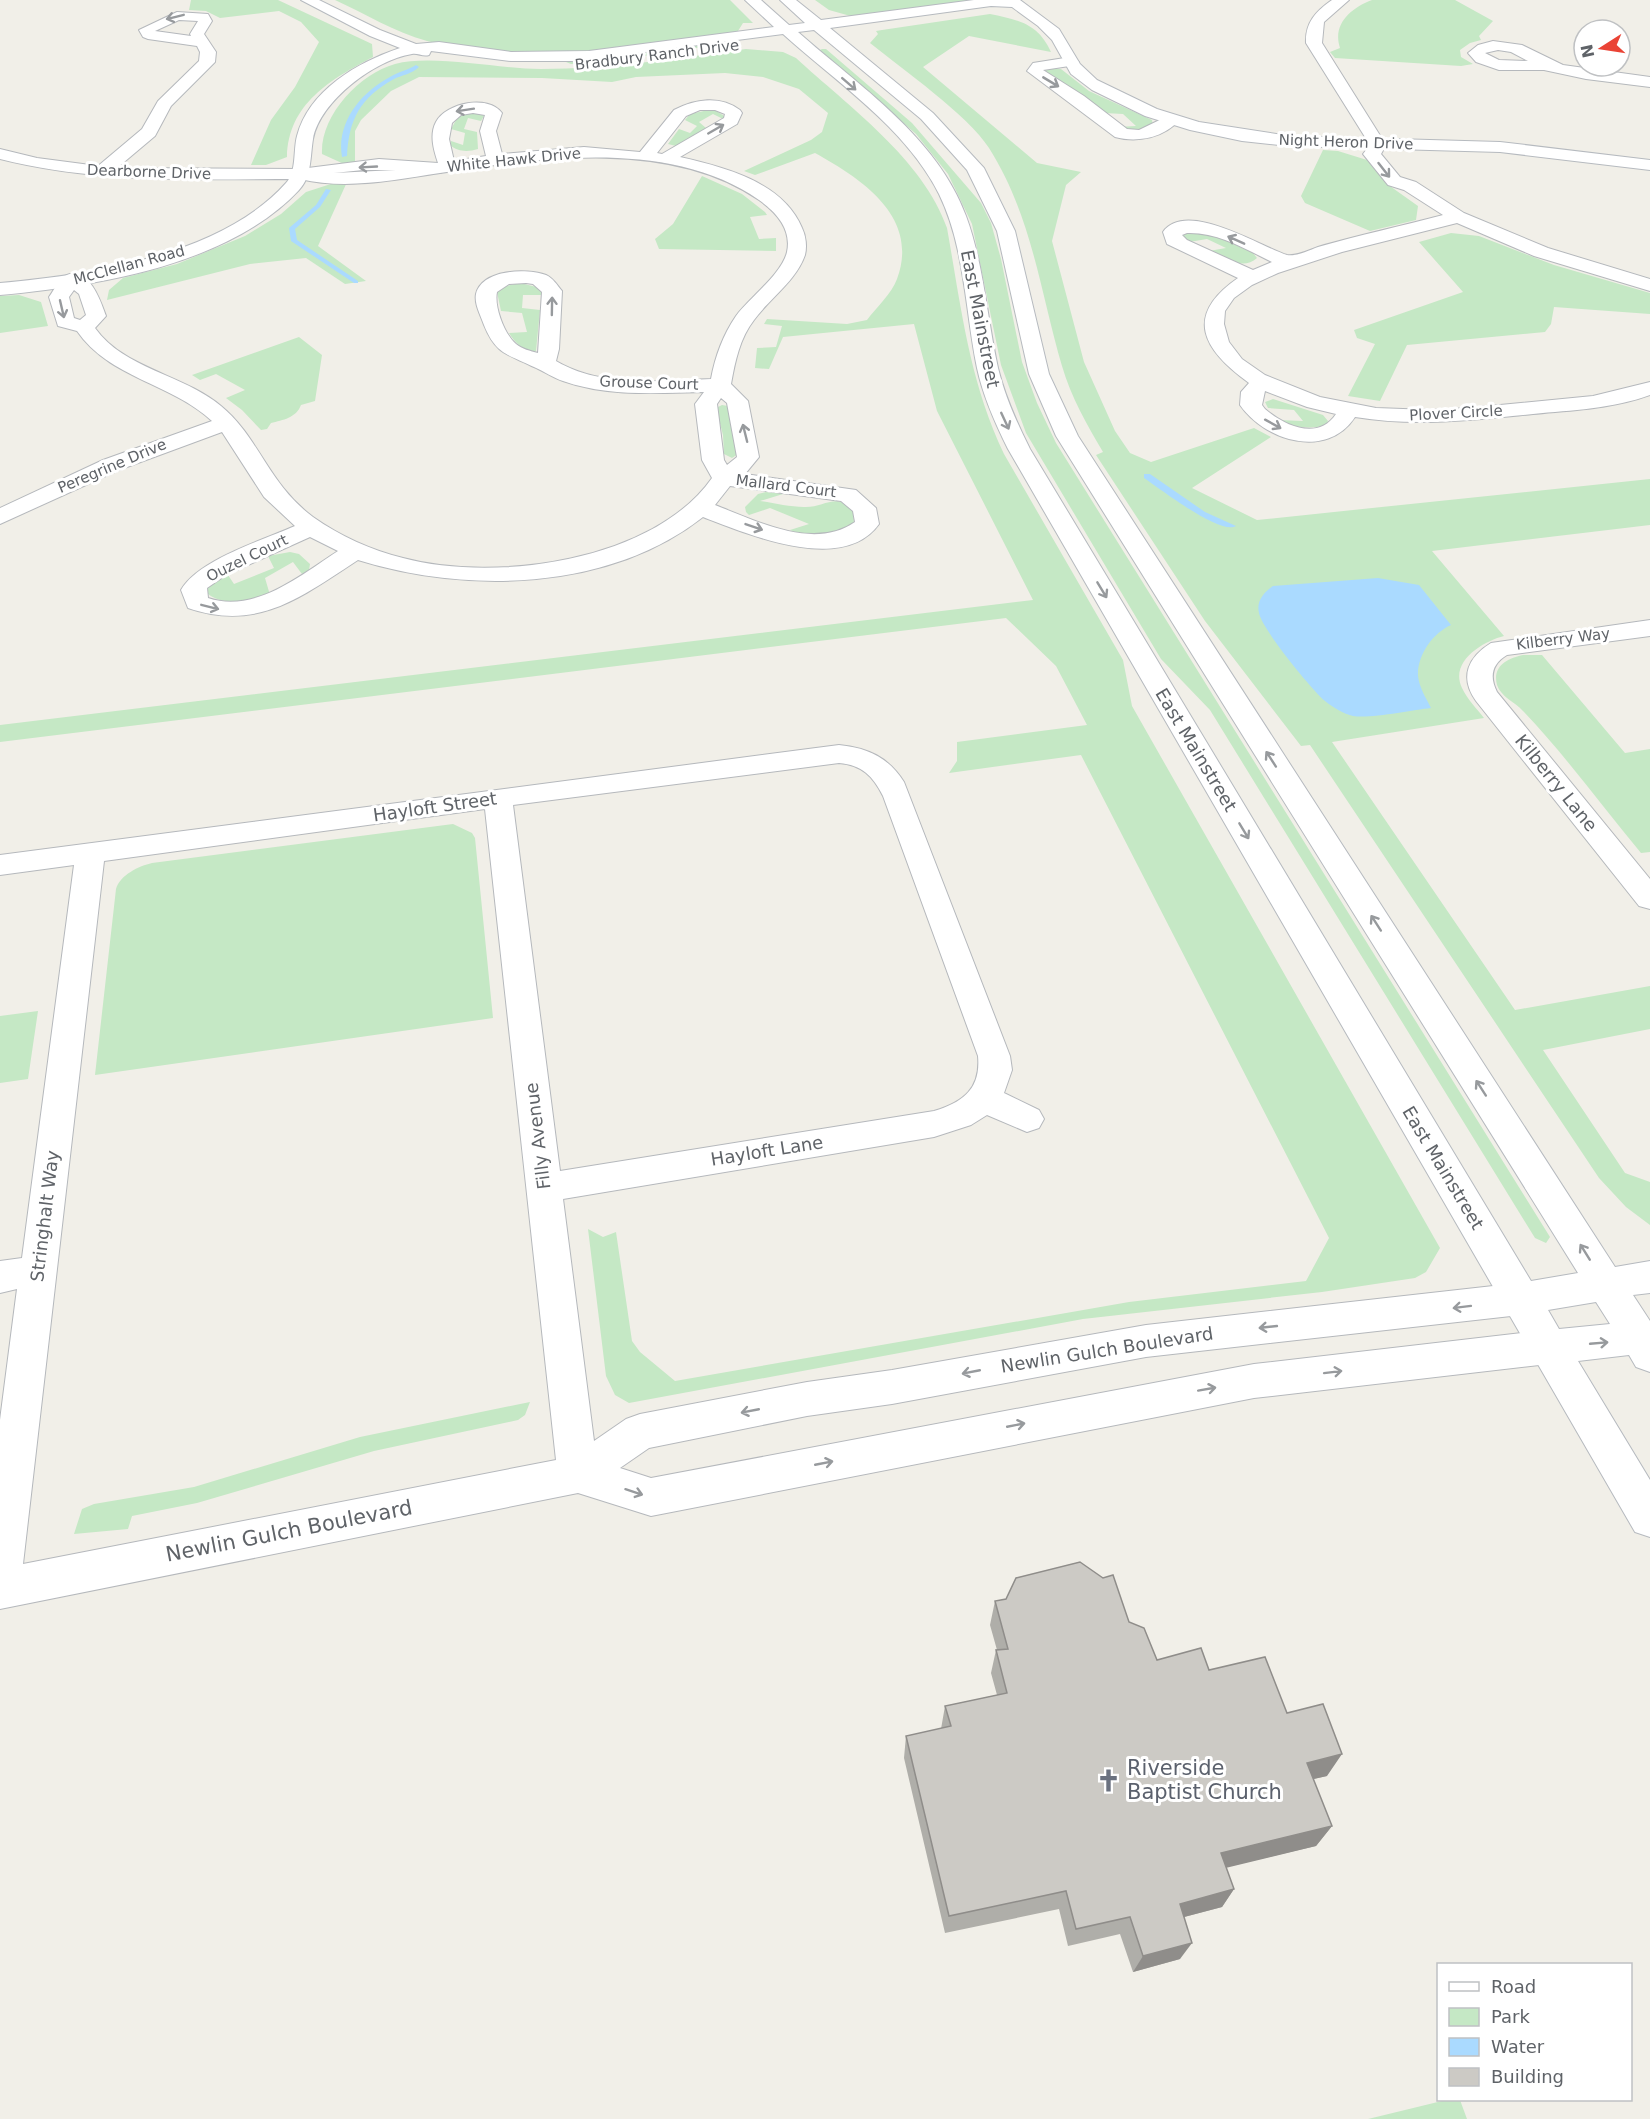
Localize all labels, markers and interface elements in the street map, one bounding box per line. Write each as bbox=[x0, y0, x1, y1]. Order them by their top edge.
one-way arrow bbox=[166, 12, 185, 24]
north arrow bbox=[1572, 18, 1632, 78]
street label: Bradbury Ranch Drive bbox=[574, 36, 740, 74]
text: N bbox=[1577, 42, 1599, 60]
one-way arrow bbox=[1042, 76, 1059, 88]
one-way arrow bbox=[841, 78, 857, 91]
one-way arrow bbox=[456, 105, 476, 116]
one-way arrow bbox=[707, 123, 724, 135]
street label: Night Heron Drive bbox=[1278, 131, 1414, 153]
street label: White Hawk Drive bbox=[446, 144, 582, 176]
street label: Dearborne Drive bbox=[87, 161, 211, 183]
one-way arrow bbox=[358, 161, 378, 172]
one-way arrow bbox=[1378, 162, 1391, 178]
one-way arrow bbox=[1227, 233, 1245, 244]
street label: McClellan Road bbox=[71, 241, 187, 289]
street label: East Mainstreet bbox=[957, 248, 1004, 390]
one-way arrow bbox=[546, 296, 558, 316]
one-way arrow bbox=[56, 299, 68, 318]
street label: Grouse Court bbox=[599, 372, 699, 394]
street label: Plover Circle bbox=[1409, 402, 1503, 424]
one-way arrow bbox=[1000, 412, 1012, 430]
one-way arrow bbox=[1264, 419, 1281, 431]
one-way arrow bbox=[738, 424, 750, 443]
street label: Peregrine Drive bbox=[55, 435, 169, 497]
street label: Mallard Court bbox=[735, 471, 837, 501]
one-way arrow bbox=[744, 523, 763, 534]
street label: Ouzel Court bbox=[203, 530, 291, 586]
one-way arrow bbox=[1097, 581, 1109, 598]
one-way arrow bbox=[200, 601, 219, 613]
street label: Kilberry Way bbox=[1515, 624, 1611, 654]
street label: East Mainstreet bbox=[1151, 684, 1242, 815]
street label: Kilberry Lane bbox=[1511, 730, 1602, 835]
one-way arrow bbox=[1265, 751, 1277, 768]
street label: Hayloft Street bbox=[372, 787, 498, 826]
one-way arrow bbox=[1238, 822, 1250, 839]
one-way arrow bbox=[1369, 915, 1382, 932]
one-way arrow bbox=[1474, 1080, 1486, 1097]
street label: Filly Avenue bbox=[521, 1082, 554, 1191]
street label: East Mainstreet bbox=[1398, 1102, 1489, 1233]
street label: Hayloft Lane bbox=[709, 1131, 825, 1170]
street label: Stringhalt Way bbox=[26, 1149, 63, 1283]
one-way arrow bbox=[1579, 1244, 1591, 1261]
one-way arrow bbox=[1452, 1301, 1472, 1312]
street label: Newlin Gulch Boulevard bbox=[999, 1322, 1215, 1377]
one-way arrow bbox=[1258, 1322, 1278, 1333]
one-way arrow bbox=[1589, 1337, 1609, 1348]
one-way arrow bbox=[1322, 1366, 1342, 1377]
one-way arrow bbox=[962, 1367, 982, 1378]
one-way arrow bbox=[1197, 1383, 1217, 1394]
one-way arrow bbox=[741, 1406, 760, 1417]
one-way arrow bbox=[1006, 1419, 1025, 1431]
one-way arrow bbox=[814, 1457, 834, 1468]
one-way arrow bbox=[624, 1487, 643, 1498]
street label: Newlin Gulch Boulevard bbox=[164, 1495, 414, 1567]
place label: Riverside Baptist Church bbox=[1127, 1756, 1282, 1804]
church icon: Riverside Baptist Church bbox=[1096, 1767, 1122, 1793]
legend bbox=[1437, 1963, 1632, 2101]
text: Road bbox=[1491, 1976, 1536, 1997]
text: Park bbox=[1491, 2006, 1530, 2027]
text: Water bbox=[1491, 2036, 1545, 2057]
text: Building bbox=[1491, 2066, 1564, 2087]

